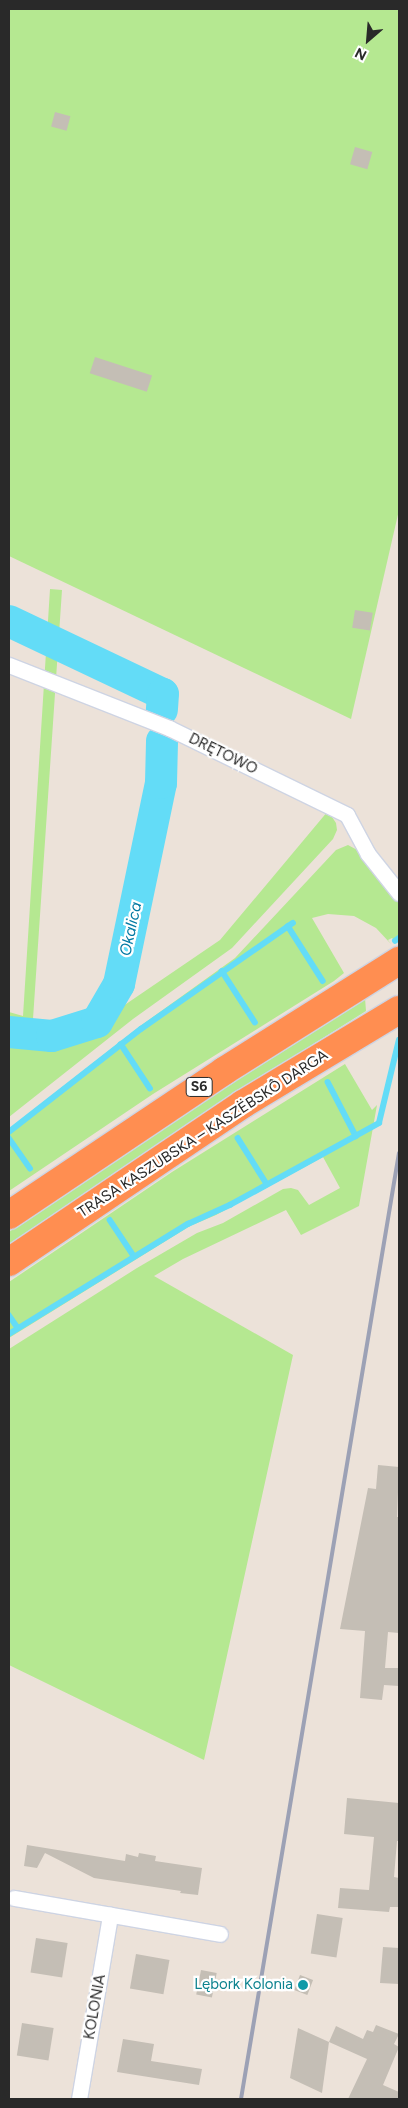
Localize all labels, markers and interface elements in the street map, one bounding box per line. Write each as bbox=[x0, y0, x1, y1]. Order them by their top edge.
north arrow bbox=[343, 15, 393, 65]
text: N bbox=[352, 44, 370, 64]
street label: DRĘTOWO bbox=[186, 730, 260, 778]
water label: Okalica bbox=[116, 900, 146, 958]
street label: TRASA KASZUBSKA – KASZËBSKÔ DARGA bbox=[75, 1046, 331, 1222]
road number: S6 bbox=[185, 1076, 213, 1098]
street label: KOLONIA bbox=[80, 1973, 110, 2041]
place label: Lębork Kolonia bbox=[194, 1976, 293, 1994]
marker: Lębork Kolonia bbox=[297, 1979, 309, 1991]

